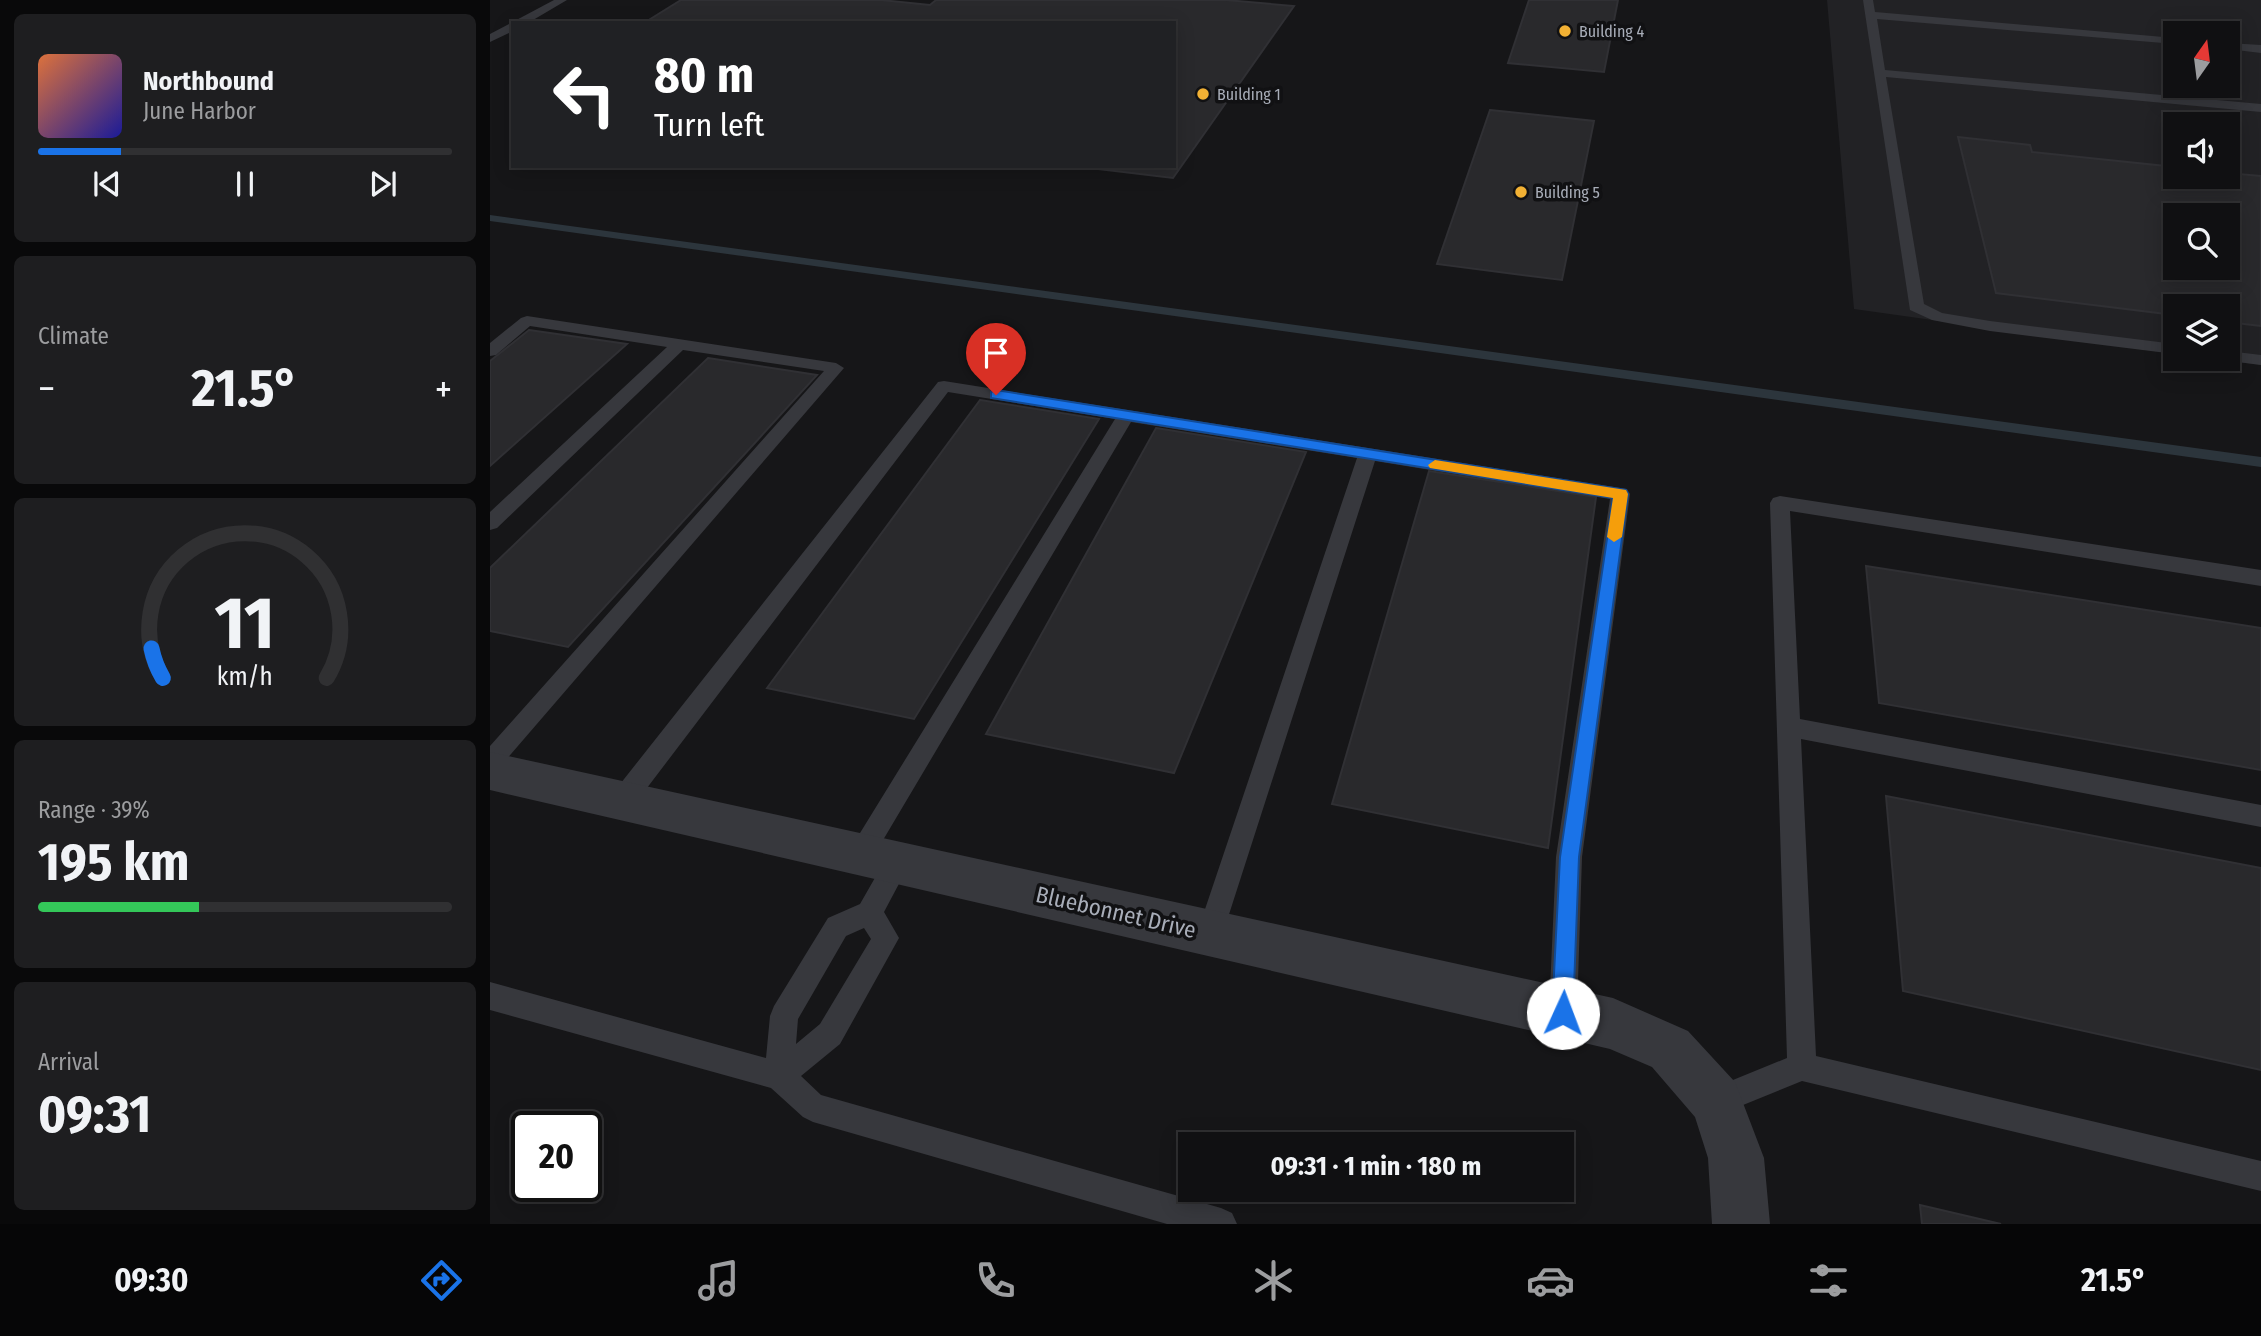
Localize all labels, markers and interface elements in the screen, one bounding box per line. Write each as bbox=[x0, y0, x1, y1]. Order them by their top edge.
north arrow bbox=[2163, 21, 2240, 98]
map controls bbox=[2163, 21, 2240, 371]
place label: Building 4 bbox=[1579, 22, 1645, 41]
marker: Building 4 bbox=[1557, 23, 1573, 39]
text: 80 m bbox=[654, 46, 754, 105]
icon: left bbox=[539, 49, 630, 140]
text: Northbound bbox=[143, 66, 274, 97]
place label: Building 1 bbox=[1217, 85, 1281, 104]
marker: Building 1 bbox=[1195, 86, 1211, 102]
text: June Harbor bbox=[143, 97, 256, 125]
text: Turn left bbox=[654, 106, 764, 144]
button: sound bbox=[2163, 112, 2240, 189]
icon: previous bbox=[88, 165, 126, 203]
icon: pause bbox=[226, 165, 264, 203]
icon: next bbox=[364, 165, 402, 203]
place label: Building 5 bbox=[1535, 183, 1600, 202]
marker: Building 5 bbox=[1513, 184, 1529, 200]
button: search bbox=[2163, 203, 2240, 280]
button: layers bbox=[2163, 294, 2240, 371]
text: Climate bbox=[38, 322, 109, 350]
pin bbox=[966, 323, 1026, 395]
icon: arrive bbox=[977, 334, 1015, 372]
text: 21.5° bbox=[191, 357, 298, 420]
text: − bbox=[38, 366, 55, 412]
text: + bbox=[435, 366, 452, 412]
text: 11 bbox=[215, 580, 275, 667]
text: km/h bbox=[217, 662, 273, 692]
text: Range · 39% bbox=[38, 796, 150, 824]
text: 195 km bbox=[38, 831, 189, 894]
street label: Bluebonnet Drive bbox=[1033, 880, 1199, 944]
position arrow bbox=[1526, 976, 1600, 1050]
text: Arrival bbox=[38, 1048, 99, 1076]
text: 09:31 bbox=[38, 1083, 151, 1146]
speed limit sign: 20 bbox=[511, 1111, 602, 1202]
text: 09:31 · 1 min · 180 m bbox=[1271, 1151, 1481, 1182]
icon: directions bbox=[417, 1256, 466, 1305]
icon: music bbox=[694, 1256, 743, 1305]
icon: phone bbox=[971, 1256, 1020, 1305]
icon: climate bbox=[1249, 1256, 1298, 1305]
icon: car bbox=[1526, 1256, 1575, 1305]
icon: filters bbox=[1804, 1256, 1853, 1305]
text: 09:30 bbox=[114, 1261, 188, 1299]
text: 21.5° bbox=[2081, 1261, 2147, 1299]

